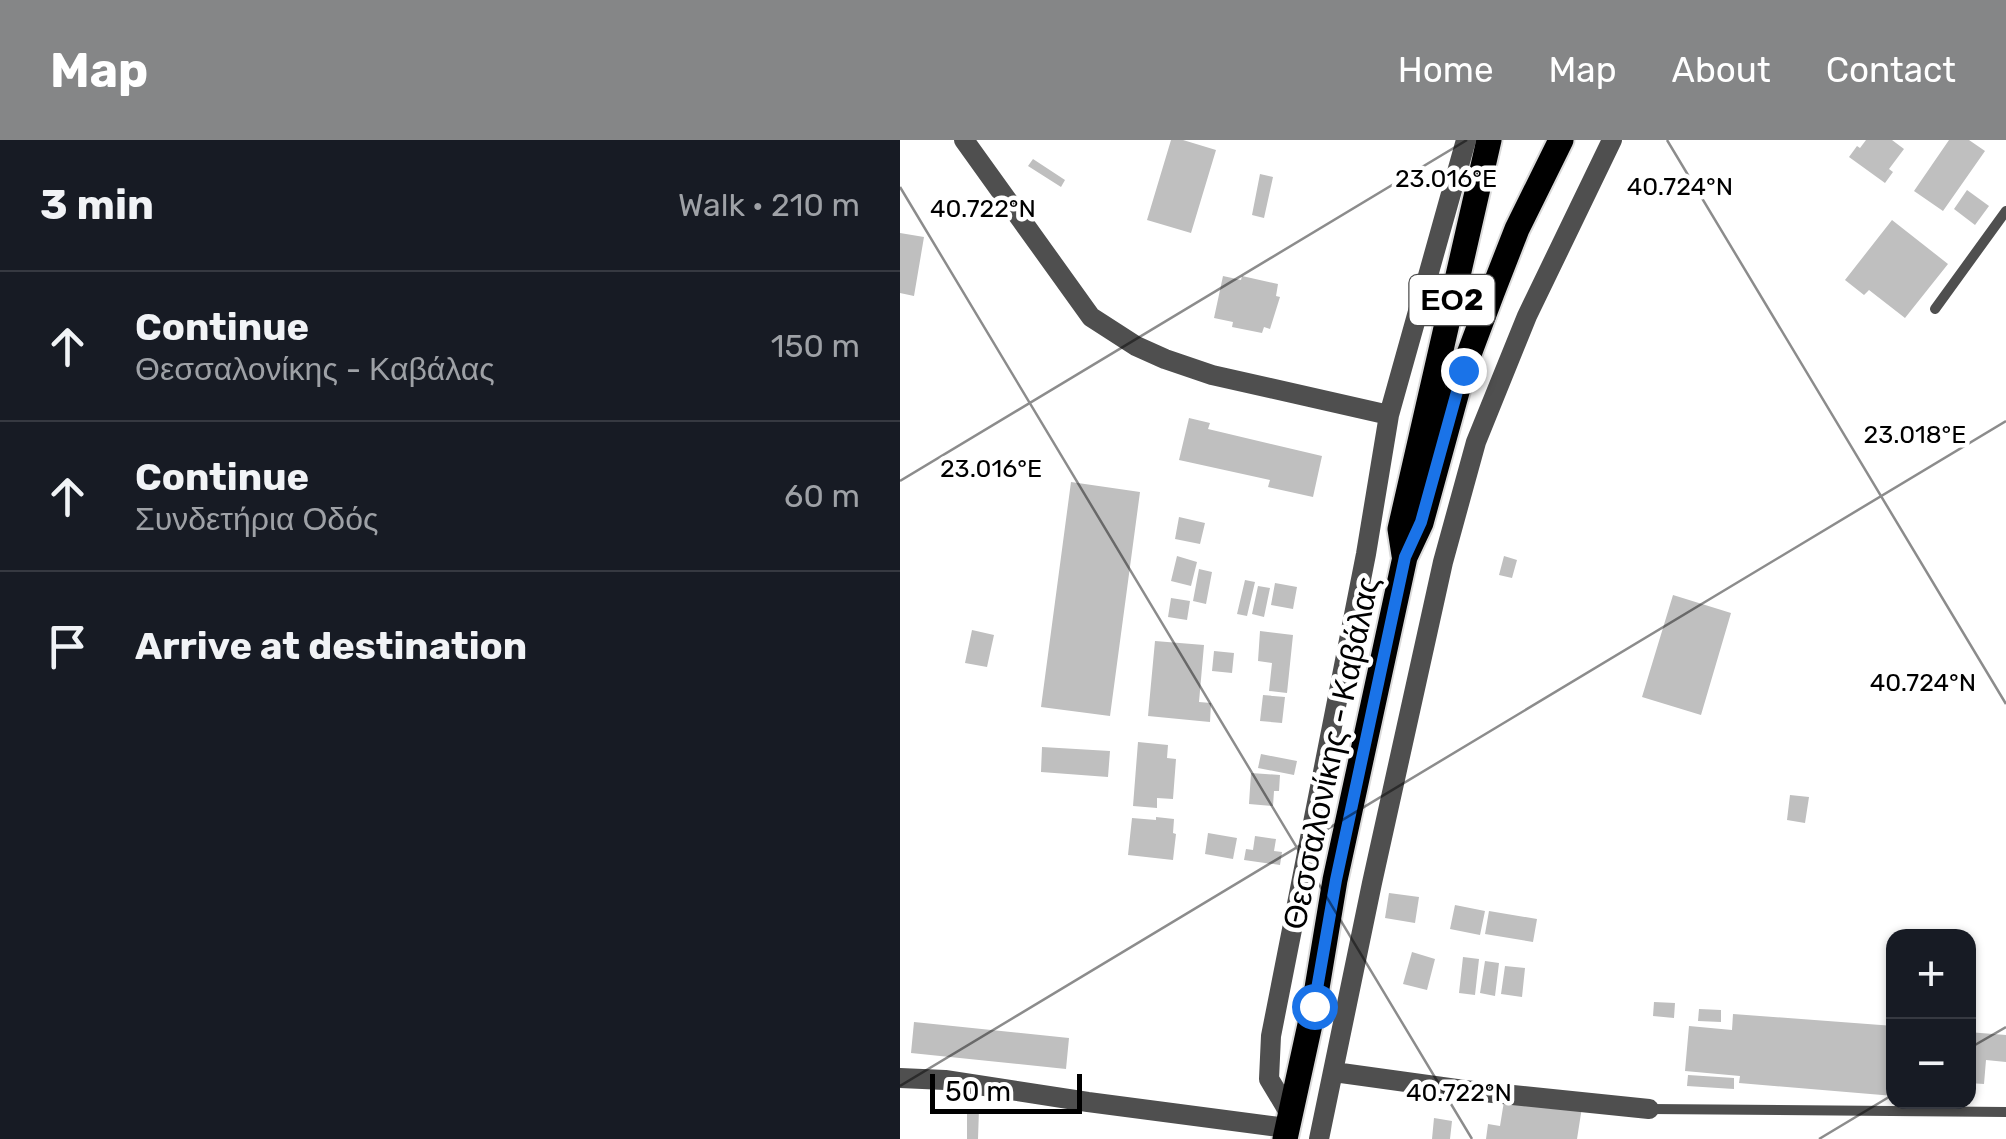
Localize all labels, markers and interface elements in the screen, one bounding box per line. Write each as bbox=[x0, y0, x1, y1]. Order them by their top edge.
text: Map bbox=[50, 42, 148, 99]
text: Home bbox=[1398, 49, 1494, 91]
text: Map bbox=[1549, 49, 1617, 91]
text: About bbox=[1672, 49, 1771, 91]
text: Contact bbox=[1826, 49, 1956, 91]
text: 23.016°E bbox=[1395, 164, 1497, 193]
text: 40.724°N bbox=[1627, 172, 1733, 201]
text: 3 min bbox=[40, 180, 154, 230]
text: Walk · 210 m bbox=[678, 186, 860, 224]
text: 40.722°N bbox=[930, 194, 1036, 223]
road number: ΕΟ2 bbox=[1410, 275, 1494, 325]
text: Continue bbox=[135, 304, 309, 350]
icon: ahead bbox=[40, 319, 95, 374]
text: 150 m bbox=[771, 327, 860, 365]
route end bbox=[1441, 348, 1487, 394]
text: Θεσσαλονίκης - Καβάλας bbox=[135, 350, 495, 388]
text: 23.018°E bbox=[1864, 420, 1966, 449]
text: Continue bbox=[135, 454, 309, 500]
text: 23.016°E bbox=[940, 454, 1042, 483]
icon: ahead bbox=[40, 469, 95, 524]
text: 60 m bbox=[784, 477, 860, 515]
text: Συνδετήρια Οδός bbox=[135, 500, 378, 538]
street label: Θεσσαλονίκης - Καβάλας bbox=[1275, 573, 1387, 933]
icon: arrive bbox=[40, 619, 95, 674]
text: Arrive at destination bbox=[135, 623, 527, 669]
text: 40.724°N bbox=[1870, 668, 1976, 697]
map controls bbox=[1886, 929, 1976, 1109]
button: + bbox=[1886, 929, 1976, 1019]
route start bbox=[1292, 984, 1338, 1030]
button: − bbox=[1886, 1019, 1976, 1109]
scale bar bbox=[930, 1069, 1082, 1114]
text: 50 m bbox=[945, 1075, 1011, 1108]
text: 40.722°N bbox=[1406, 1078, 1512, 1107]

